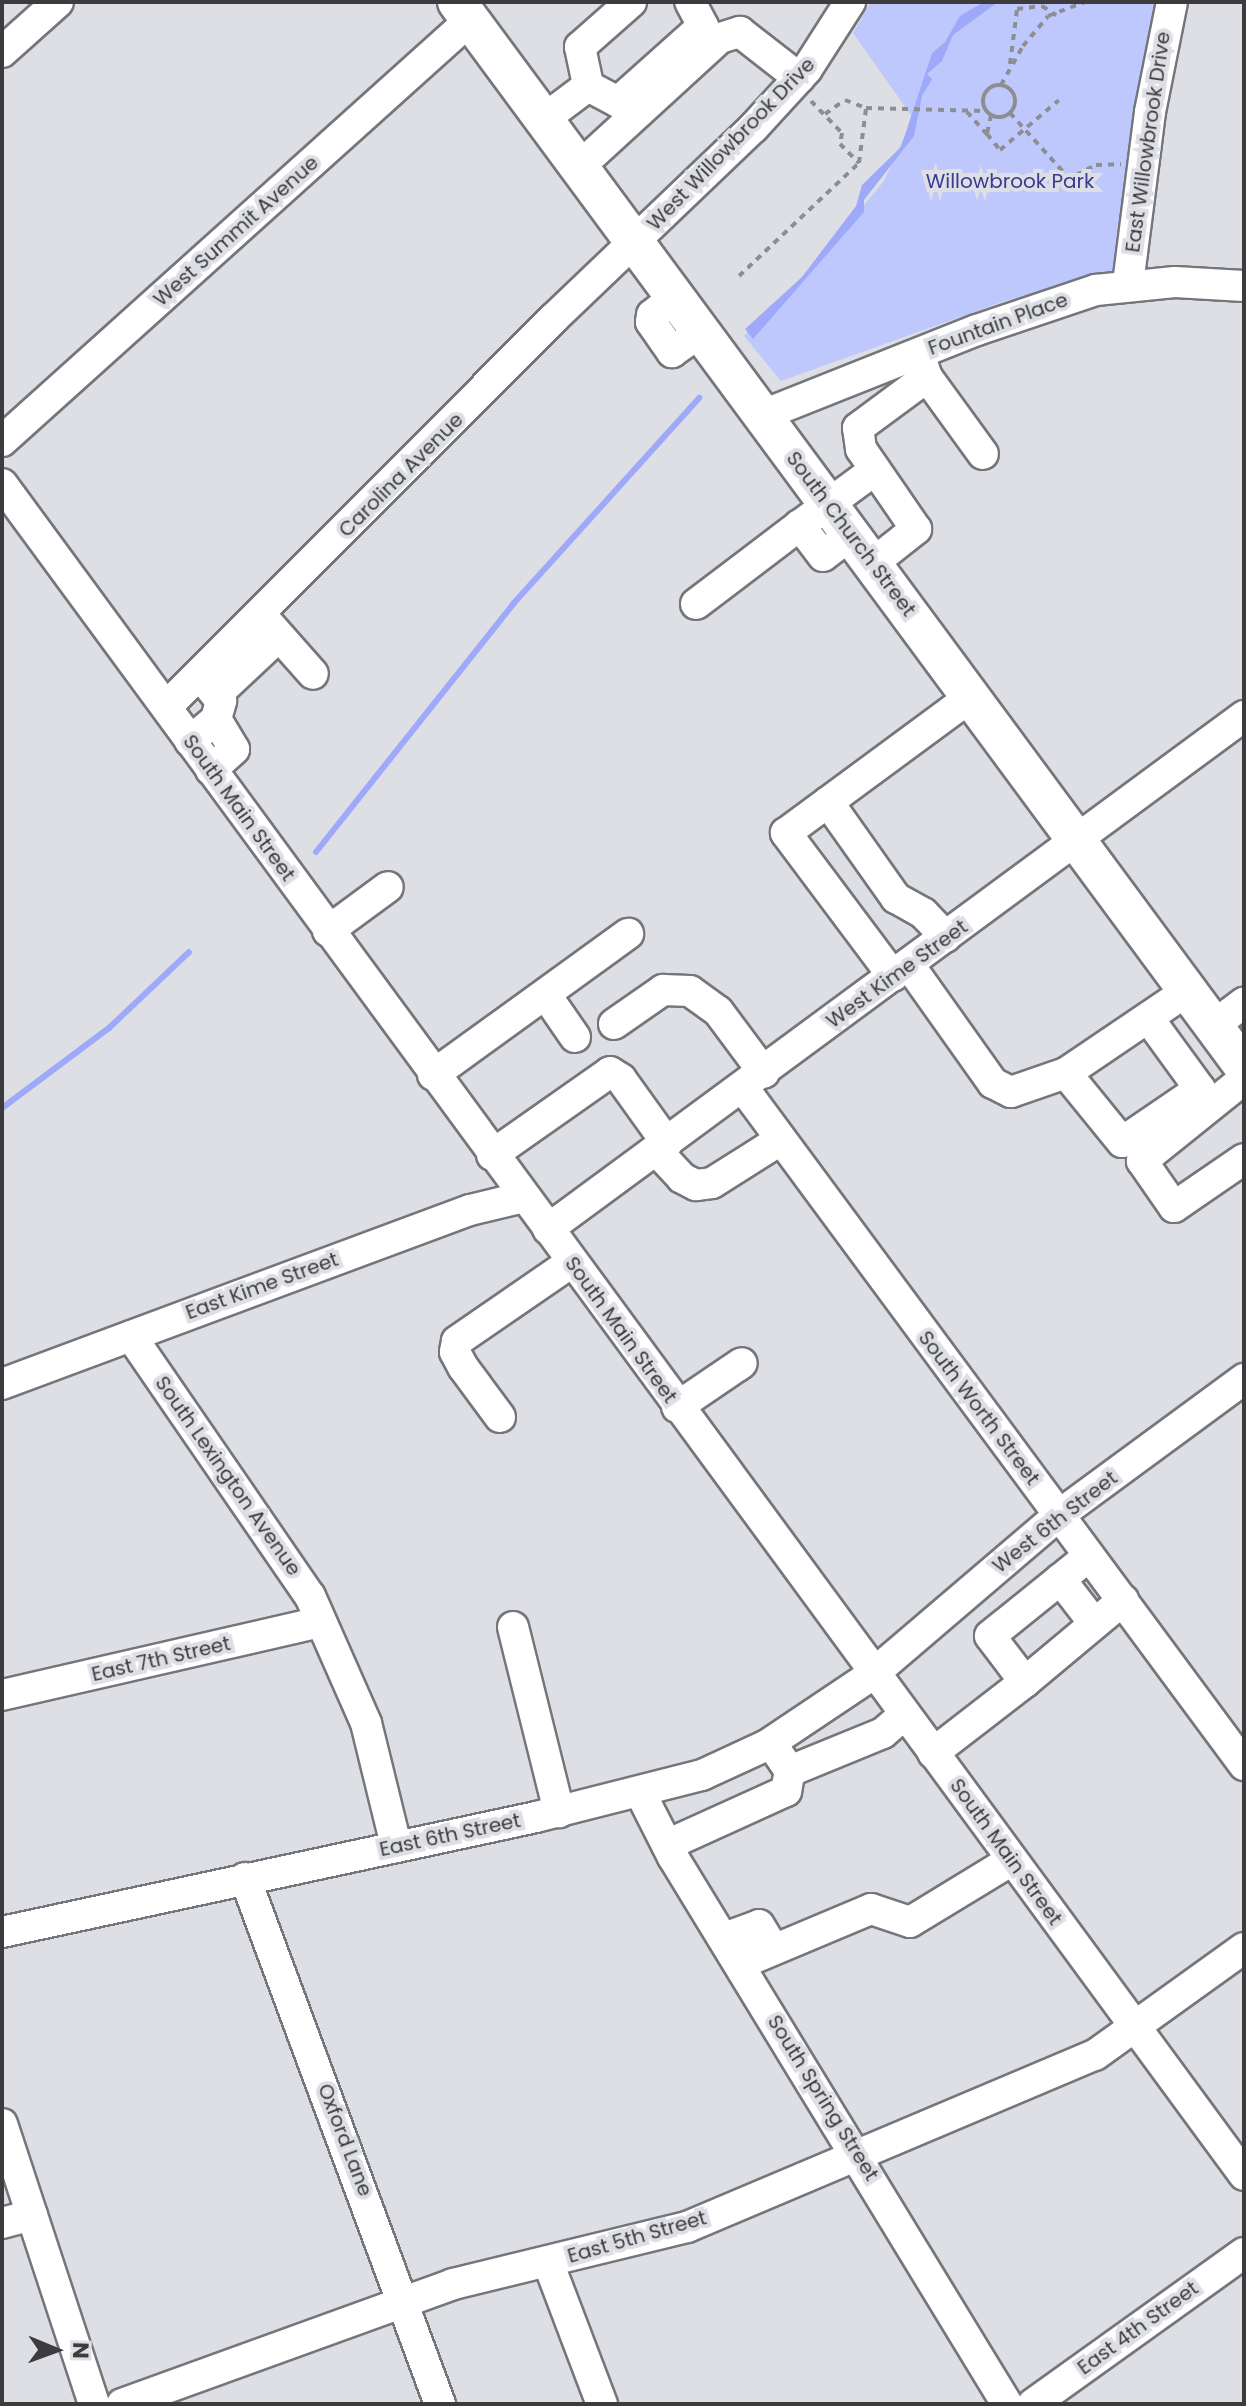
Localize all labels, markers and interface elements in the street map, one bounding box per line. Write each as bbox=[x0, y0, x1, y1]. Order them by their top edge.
street label: East Willowbrook Drive bbox=[1121, 30, 1175, 254]
street label: West Willowbrook Drive bbox=[642, 53, 820, 235]
street label: West Summit Avenue bbox=[149, 151, 323, 311]
park label: Willowbrook Park bbox=[926, 169, 1094, 193]
street label: Fountain Place bbox=[925, 288, 1071, 360]
street label: Carolina Avenue bbox=[334, 408, 468, 542]
street label: South Church Street bbox=[781, 447, 921, 621]
street label: South Main Street bbox=[178, 730, 300, 886]
street label: West Kime Street bbox=[822, 915, 972, 1033]
street label: East Kime Street bbox=[182, 1247, 342, 1325]
street label: South Main Street bbox=[560, 1252, 682, 1408]
street label: South Worth Street bbox=[913, 1326, 1045, 1490]
street label: South Lexington Avenue bbox=[150, 1372, 306, 1580]
street label: West 6th Street bbox=[988, 1466, 1122, 1578]
street label: East 7th Street bbox=[89, 1631, 233, 1687]
street label: South Main Street bbox=[945, 1774, 1067, 1930]
street label: East 6th Street bbox=[377, 1808, 523, 1862]
street label: South Spring Street bbox=[762, 2011, 884, 2185]
street label: Oxford Lane bbox=[313, 2080, 377, 2200]
street label: East 5th Street bbox=[565, 2206, 709, 2268]
street label: East 4th Street bbox=[1073, 2276, 1203, 2380]
north arrow bbox=[16, 2310, 96, 2390]
text: N bbox=[65, 2342, 96, 2359]

